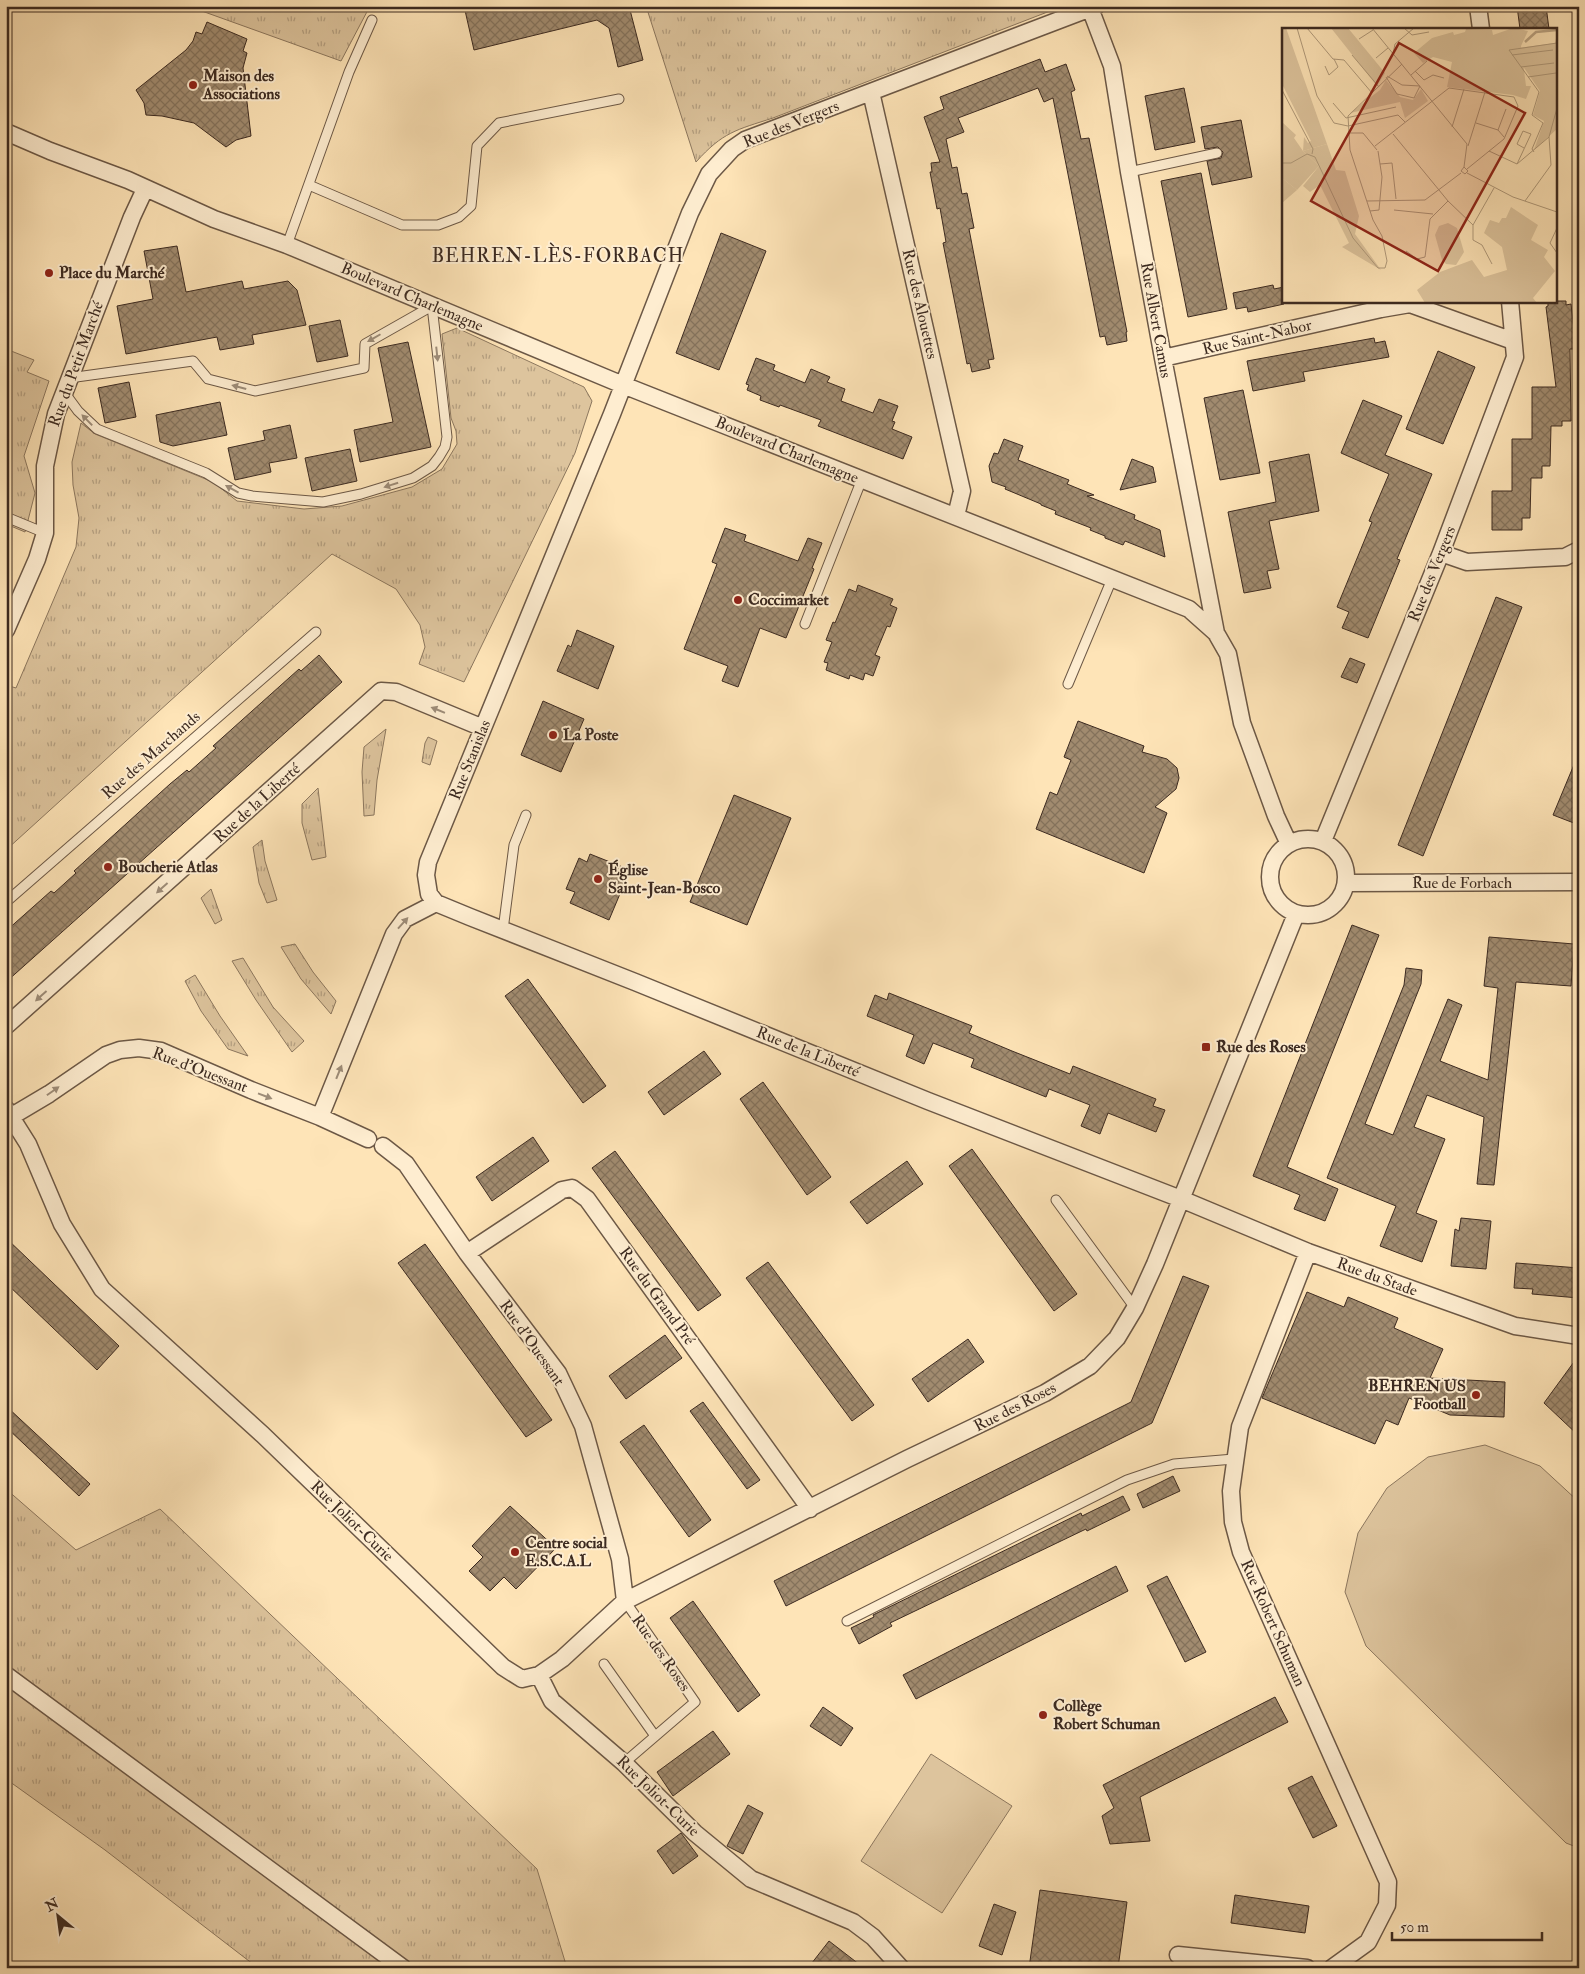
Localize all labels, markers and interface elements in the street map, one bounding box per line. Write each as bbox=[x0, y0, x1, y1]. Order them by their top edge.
inset map bbox=[1282, 28, 1558, 302]
place label: Maison des Associations bbox=[202, 66, 280, 104]
marker: Maison des Associations bbox=[187, 79, 199, 91]
street label: Rue des Vergers bbox=[740, 96, 842, 152]
district label: BEHREN-LÈS-FORBACH bbox=[432, 242, 684, 268]
street label: Rue des Alouettes bbox=[898, 247, 942, 361]
street label: Boulevard Charlemagne bbox=[338, 258, 487, 336]
street label: Rue Albert Camus bbox=[1136, 261, 1176, 379]
place label: Place du Marché bbox=[59, 263, 166, 283]
marker: Place du Marché bbox=[43, 267, 55, 279]
street label: Rue du Petit Marché bbox=[44, 298, 108, 429]
street label: Rue Saint-Nabor bbox=[1200, 315, 1314, 359]
one-way arrow bbox=[368, 334, 381, 343]
one-way arrow bbox=[433, 346, 441, 362]
one-way arrow bbox=[232, 383, 247, 391]
street label: Boulevard Charlemagne bbox=[712, 412, 862, 488]
one-way arrow bbox=[81, 414, 93, 426]
one-way arrow bbox=[383, 481, 398, 489]
one-way arrow bbox=[226, 485, 239, 494]
street label: Rue des Vergers bbox=[1404, 523, 1460, 625]
place label: Coccimarket bbox=[748, 590, 830, 610]
marker: Coccimarket bbox=[732, 594, 744, 606]
one-way arrow bbox=[431, 705, 445, 713]
street label: Rue des Marchands bbox=[98, 707, 204, 803]
street label: Rue Stanislas bbox=[445, 717, 495, 803]
place label: La Poste bbox=[563, 725, 619, 745]
marker: La Poste bbox=[547, 729, 559, 741]
street label: Rue de la Liberté bbox=[210, 759, 305, 847]
place label: Boucherie Atlas bbox=[118, 857, 218, 877]
place label: Église Saint-Jean-Bosco bbox=[608, 859, 720, 899]
marker: Boucherie Atlas bbox=[102, 861, 114, 873]
marker: Église Saint-Jean-Bosco bbox=[592, 873, 604, 885]
street label: Rue de Forbach bbox=[1412, 873, 1513, 893]
one-way arrow bbox=[156, 882, 168, 894]
one-way arrow bbox=[397, 918, 409, 930]
one-way arrow bbox=[35, 990, 47, 1002]
street label: Rue de la Liberté bbox=[753, 1022, 863, 1082]
place label: Rue des Roses bbox=[1216, 1037, 1306, 1057]
marker: Rue des Roses bbox=[1200, 1041, 1212, 1053]
street label: Rue d'Ouessant bbox=[150, 1043, 250, 1097]
one-way arrow bbox=[335, 1065, 343, 1079]
one-way arrow bbox=[47, 1086, 60, 1096]
one-way arrow bbox=[258, 1092, 273, 1100]
street label: Rue du Grand Pré bbox=[615, 1243, 699, 1349]
street label: Rue du Stade bbox=[1334, 1253, 1420, 1301]
street label: Rue d'Ouessant bbox=[495, 1296, 569, 1390]
place label: BEHREN US Football bbox=[1368, 1376, 1467, 1414]
street label: Rue des Roses bbox=[971, 1378, 1059, 1436]
marker: BEHREN US Football bbox=[1470, 1389, 1482, 1401]
street label: Rue Joliot-Curie bbox=[305, 1476, 398, 1567]
place label: Centre social E.S.C.A.L bbox=[525, 1533, 608, 1571]
marker: Centre social E.S.C.A.L bbox=[509, 1546, 521, 1558]
street label: Rue Robert Schuman bbox=[1236, 1556, 1310, 1690]
street label: Rue des Roses bbox=[627, 1611, 695, 1695]
place label: Collège Robert Schuman bbox=[1053, 1696, 1161, 1734]
marker: Collège Robert Schuman bbox=[1037, 1709, 1049, 1721]
street label: Rue Joliot-Curie bbox=[611, 1751, 704, 1842]
north arrow bbox=[32, 1892, 82, 1942]
text: N bbox=[41, 1894, 62, 1916]
scale bar bbox=[1392, 1909, 1542, 1941]
text: 50 m bbox=[1400, 1918, 1429, 1937]

